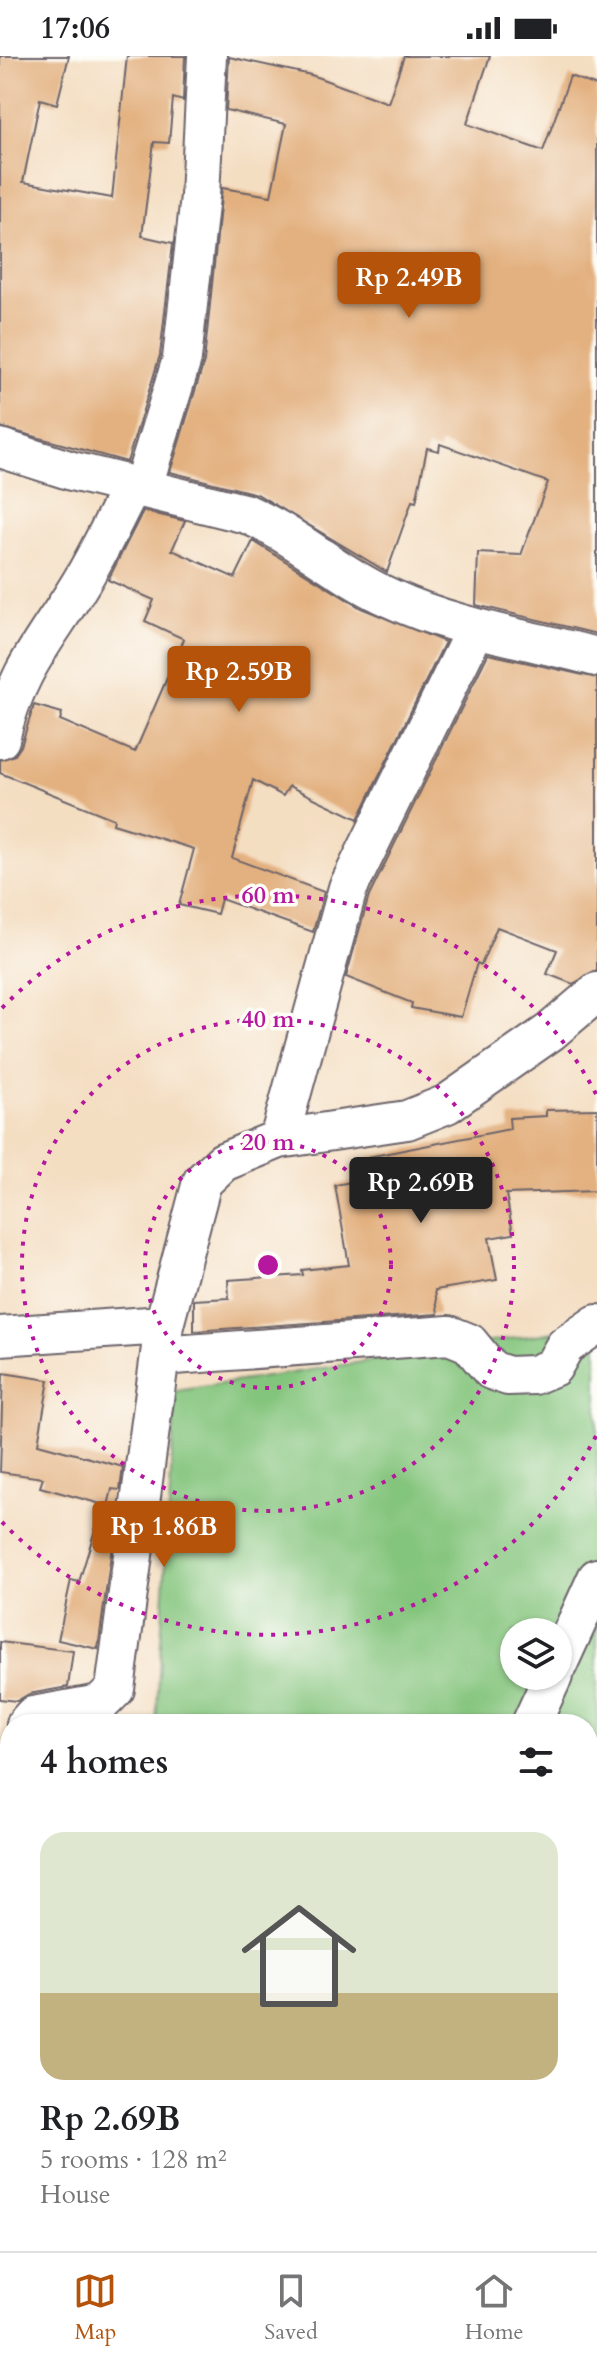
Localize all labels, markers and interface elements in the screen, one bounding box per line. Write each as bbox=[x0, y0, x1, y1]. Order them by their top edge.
text: 17:06 bbox=[40, 8, 110, 49]
pin: Rp 2.49B bbox=[326, 252, 492, 320]
text: Rp 2.49B bbox=[355, 260, 463, 295]
pin: Rp 2.59B bbox=[156, 646, 322, 714]
text: Rp 2.59B bbox=[185, 654, 293, 689]
text: 60 m bbox=[241, 879, 295, 912]
text: 40 m bbox=[241, 1003, 295, 1036]
text: 20 m bbox=[241, 1126, 295, 1159]
pin: Rp 2.69B bbox=[338, 1157, 504, 1225]
text: Rp 2.69B bbox=[367, 1165, 475, 1200]
centre of rings bbox=[254, 1251, 282, 1279]
pin: Rp 1.86B bbox=[81, 1501, 247, 1569]
text: Rp 1.86B bbox=[110, 1509, 218, 1544]
map controls bbox=[500, 1618, 572, 1690]
button: layers bbox=[500, 1618, 572, 1690]
text: 4 homes bbox=[40, 1739, 168, 1785]
icon: filters bbox=[514, 1740, 558, 1784]
icon: home bbox=[227, 1884, 371, 2028]
text: Rp 2.69B bbox=[40, 2096, 180, 2142]
text: 5 rooms · 128 m² bbox=[40, 2142, 227, 2177]
text: House bbox=[40, 2177, 111, 2212]
tab: Map bbox=[73, 2269, 117, 2347]
tab: Saved bbox=[264, 2269, 318, 2347]
tab: Home bbox=[465, 2269, 524, 2347]

